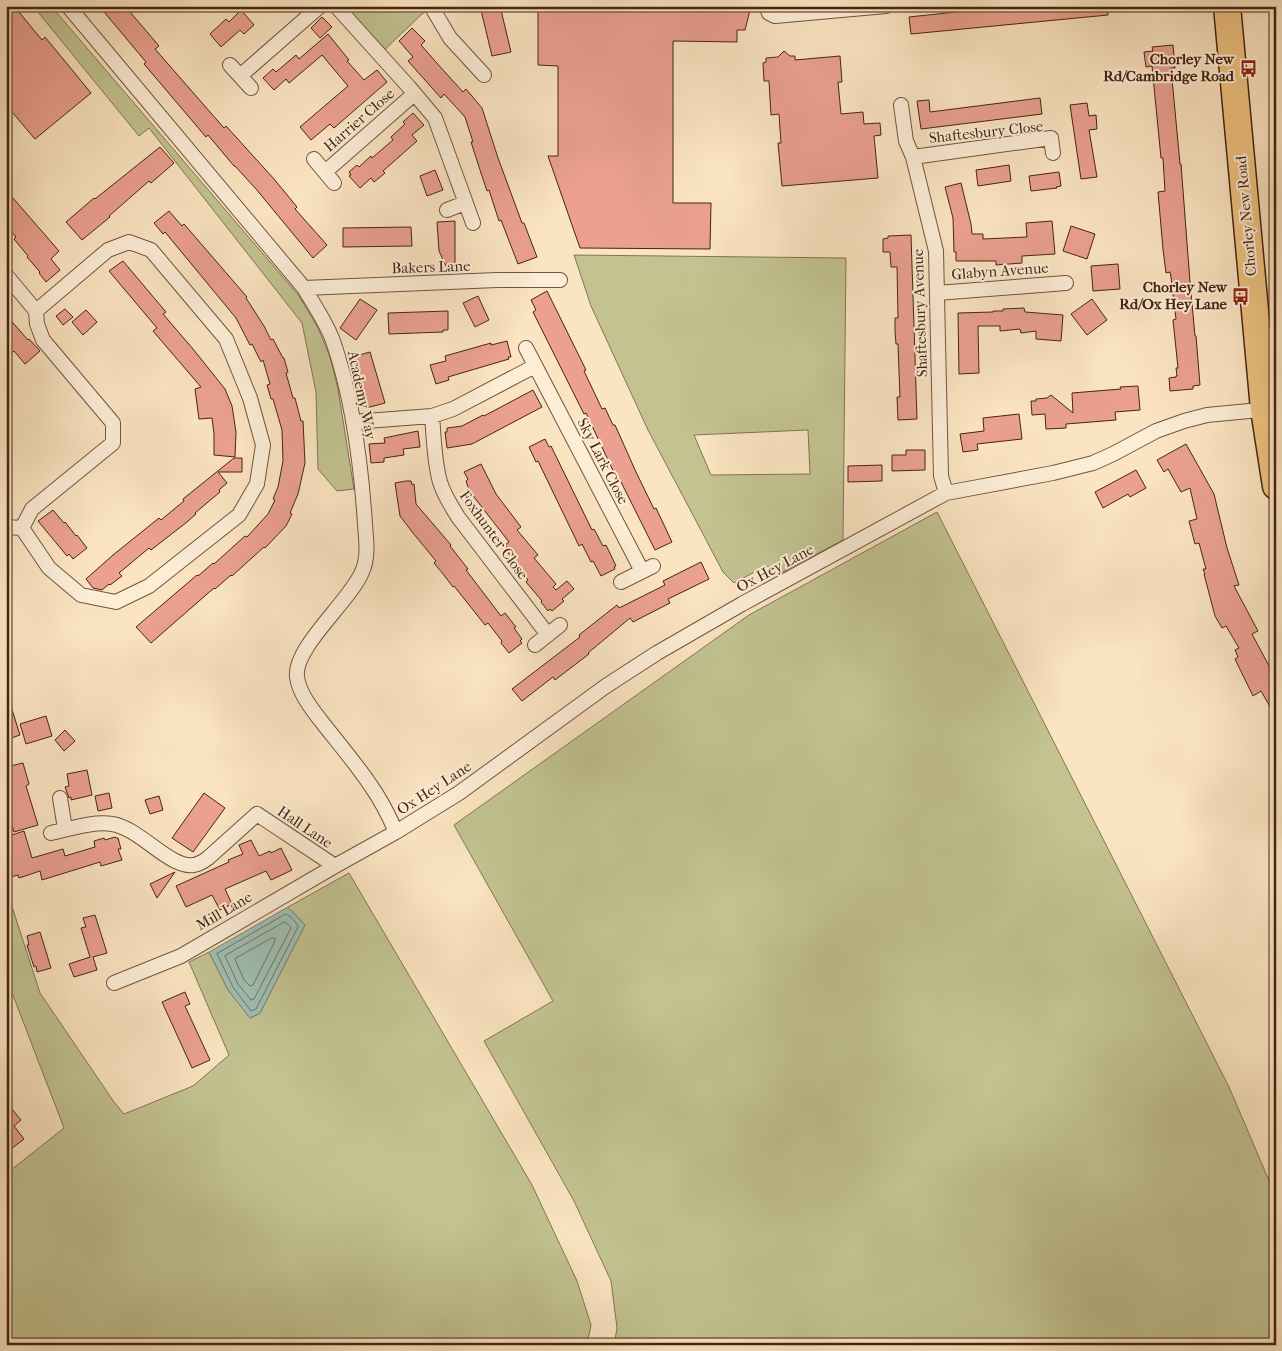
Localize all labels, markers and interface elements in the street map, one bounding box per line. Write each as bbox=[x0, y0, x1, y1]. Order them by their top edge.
place label: Chorley New Rd/Cambridge Road bbox=[1103, 50, 1235, 85]
bus stop icon: Chorley New Rd/Cambridge Road bbox=[1238, 58, 1258, 78]
street label: Harrier Close bbox=[320, 84, 398, 156]
street label: Shaftesbury Close bbox=[928, 117, 1045, 147]
street label: Chorley New Road bbox=[1232, 154, 1260, 277]
street label: Shaftesbury Avenue bbox=[909, 248, 931, 378]
street label: Bakers Lane bbox=[391, 257, 471, 277]
street label: Glabyn Avenue bbox=[951, 259, 1050, 283]
place label: Chorley New Rd/Ox Hey Lane bbox=[1119, 278, 1228, 313]
bus stop icon: Chorley New Rd/Ox Hey Lane bbox=[1231, 286, 1251, 306]
street label: Academy Way bbox=[344, 348, 380, 442]
street label: Sky Lark Close bbox=[574, 415, 633, 508]
street label: Foxhunter Close bbox=[456, 487, 533, 583]
street label: Ox Hey Lane bbox=[733, 540, 817, 596]
street label: Ox Hey Lane bbox=[393, 757, 475, 819]
street label: Hall Lane bbox=[274, 802, 336, 852]
street label: Mill Lane bbox=[193, 887, 256, 934]

